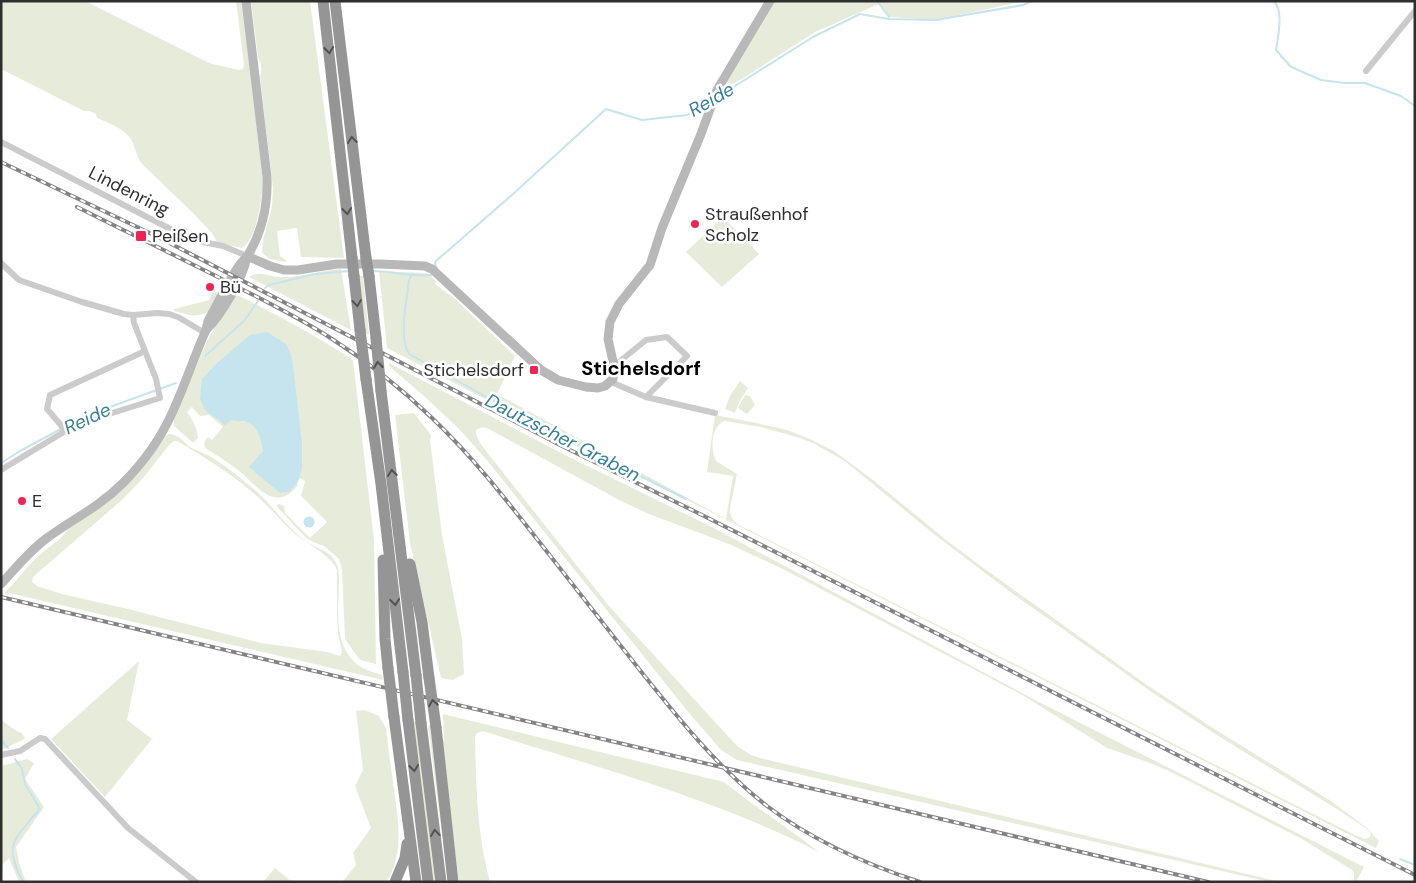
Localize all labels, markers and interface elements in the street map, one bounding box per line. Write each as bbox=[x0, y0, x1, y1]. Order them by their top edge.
one-way arrow bbox=[323, 46, 334, 54]
water label: Reide bbox=[684, 76, 739, 123]
one-way arrow bbox=[347, 135, 358, 143]
street label: Lindenring bbox=[85, 160, 173, 222]
place label: Straußenhof Scholz bbox=[705, 202, 809, 247]
one-way arrow bbox=[341, 207, 352, 215]
marker: Straußenhof Scholz bbox=[689, 218, 701, 230]
place label: Peißen bbox=[152, 224, 209, 248]
marker: Peißen bbox=[134, 229, 148, 243]
place label: Bü bbox=[220, 275, 241, 299]
marker: Bü bbox=[204, 281, 216, 293]
one-way arrow bbox=[351, 300, 362, 308]
district label: Stichelsdorf bbox=[581, 355, 701, 381]
place label: Stichelsdorf bbox=[424, 358, 524, 382]
one-way arrow bbox=[373, 360, 384, 368]
marker: Stichelsdorf bbox=[528, 364, 540, 376]
water label: Dautzscher Graben bbox=[481, 388, 644, 487]
water label: Reide bbox=[60, 397, 115, 440]
one-way arrow bbox=[387, 469, 398, 477]
place label: E bbox=[32, 489, 42, 513]
marker: E bbox=[16, 495, 28, 507]
one-way arrow bbox=[389, 598, 400, 606]
one-way arrow bbox=[428, 698, 438, 707]
one-way arrow bbox=[408, 765, 419, 773]
one-way arrow bbox=[430, 829, 441, 837]

